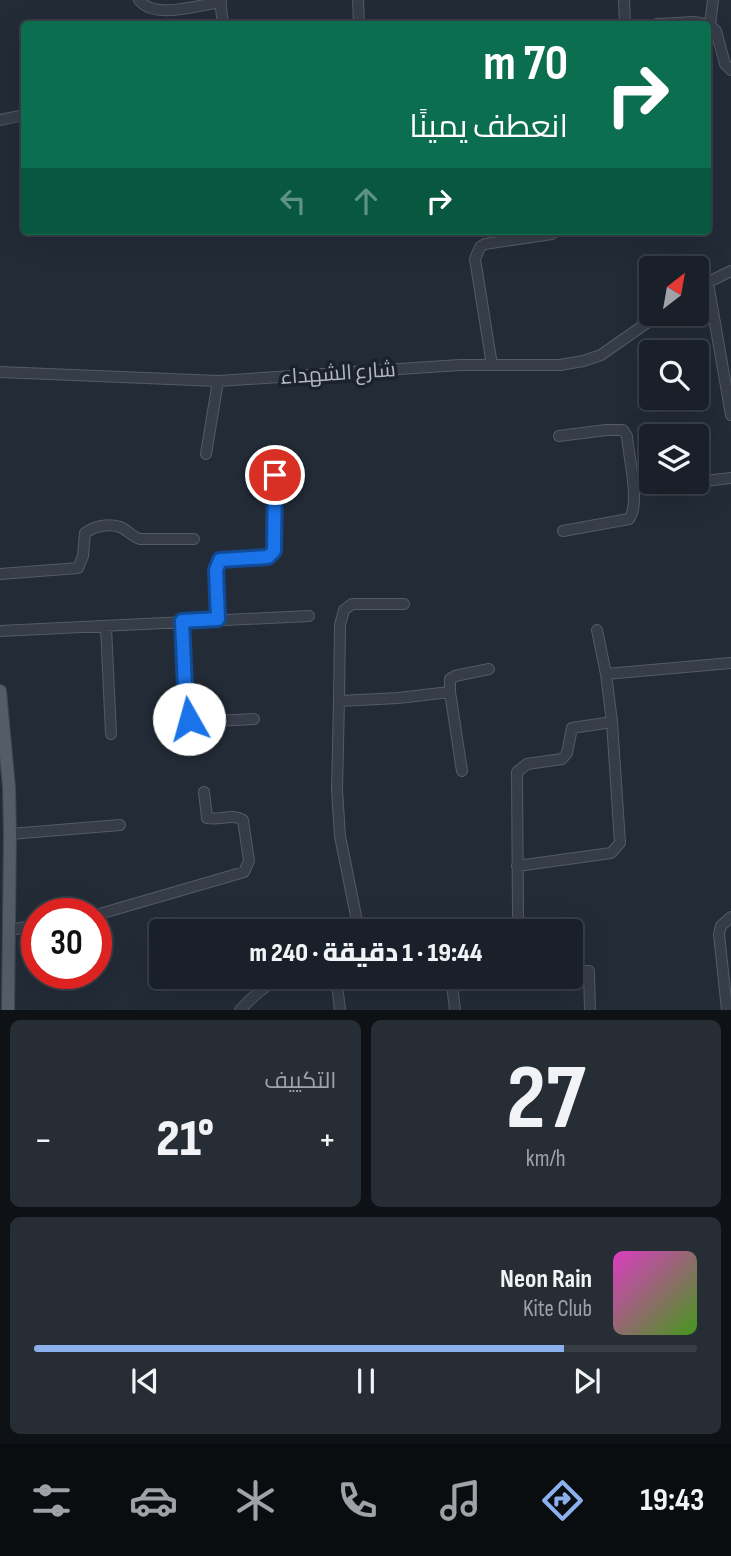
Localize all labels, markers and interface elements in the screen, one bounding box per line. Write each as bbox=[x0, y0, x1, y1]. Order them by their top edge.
text: 70 m bbox=[483, 35, 568, 94]
icon: right bbox=[592, 49, 683, 140]
text: انعطف يمينًا bbox=[409, 108, 568, 147]
icon: left bbox=[274, 182, 312, 220]
icon: ahead bbox=[347, 182, 385, 220]
icon: right bbox=[420, 182, 458, 220]
north arrow bbox=[639, 256, 709, 326]
map controls bbox=[639, 256, 709, 494]
button: search bbox=[639, 340, 709, 410]
street label: شارع الشهداء bbox=[279, 357, 397, 391]
button: layers bbox=[639, 424, 709, 494]
pin bbox=[245, 445, 305, 505]
icon: arrive bbox=[256, 456, 294, 494]
position arrow bbox=[152, 682, 226, 756]
speed limit sign: 30 bbox=[21, 898, 112, 989]
text: 19:44 · 1 دقيقة · 240 m bbox=[249, 938, 483, 969]
text: 27 bbox=[506, 1045, 586, 1154]
text: التكييف bbox=[264, 1067, 337, 1095]
text: 21° bbox=[156, 1108, 214, 1171]
text: − bbox=[34, 1118, 53, 1163]
text: + bbox=[318, 1118, 337, 1163]
text: km/h bbox=[526, 1145, 566, 1173]
text: Neon Rain bbox=[500, 1264, 592, 1295]
text: Kite Club bbox=[523, 1295, 592, 1323]
icon: previous bbox=[126, 1362, 164, 1400]
icon: pause bbox=[347, 1362, 385, 1400]
icon: next bbox=[568, 1362, 606, 1400]
icon: filters bbox=[27, 1476, 76, 1525]
icon: car bbox=[129, 1476, 178, 1525]
icon: climate bbox=[231, 1476, 280, 1525]
icon: phone bbox=[333, 1476, 382, 1525]
icon: music bbox=[436, 1476, 485, 1525]
icon: directions bbox=[538, 1476, 587, 1525]
text: 19:43 bbox=[640, 1481, 704, 1520]

